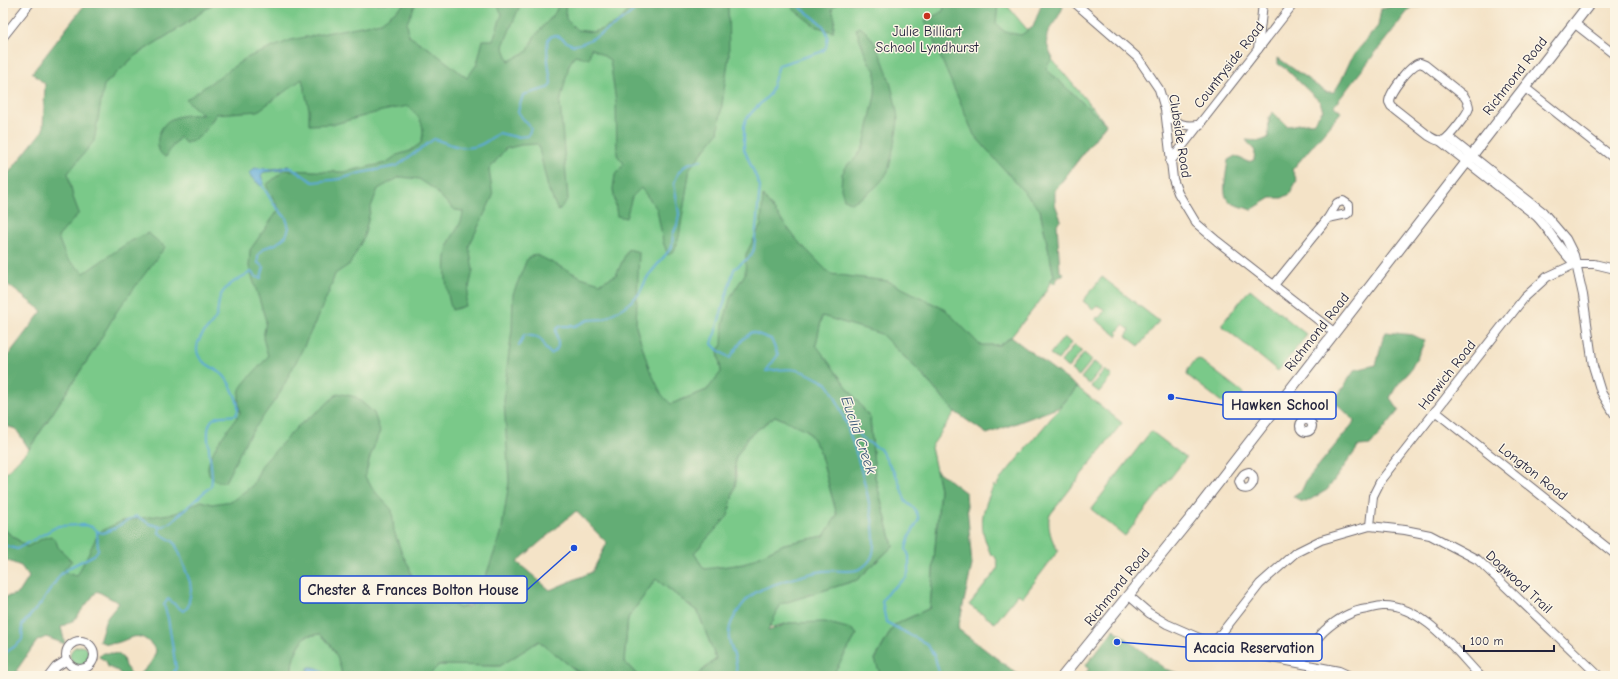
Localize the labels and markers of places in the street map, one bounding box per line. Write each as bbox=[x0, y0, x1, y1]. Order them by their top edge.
marker: Julie Billiart School Lyndhurst bbox=[922, 11, 932, 21]
place label: Julie Billiart School Lyndhurst bbox=[876, 23, 979, 56]
callout: Hawken School bbox=[1223, 392, 1336, 419]
callout: Chester & Frances Bolton House bbox=[300, 576, 527, 603]
callout: Acacia Reservation bbox=[1186, 634, 1322, 661]

